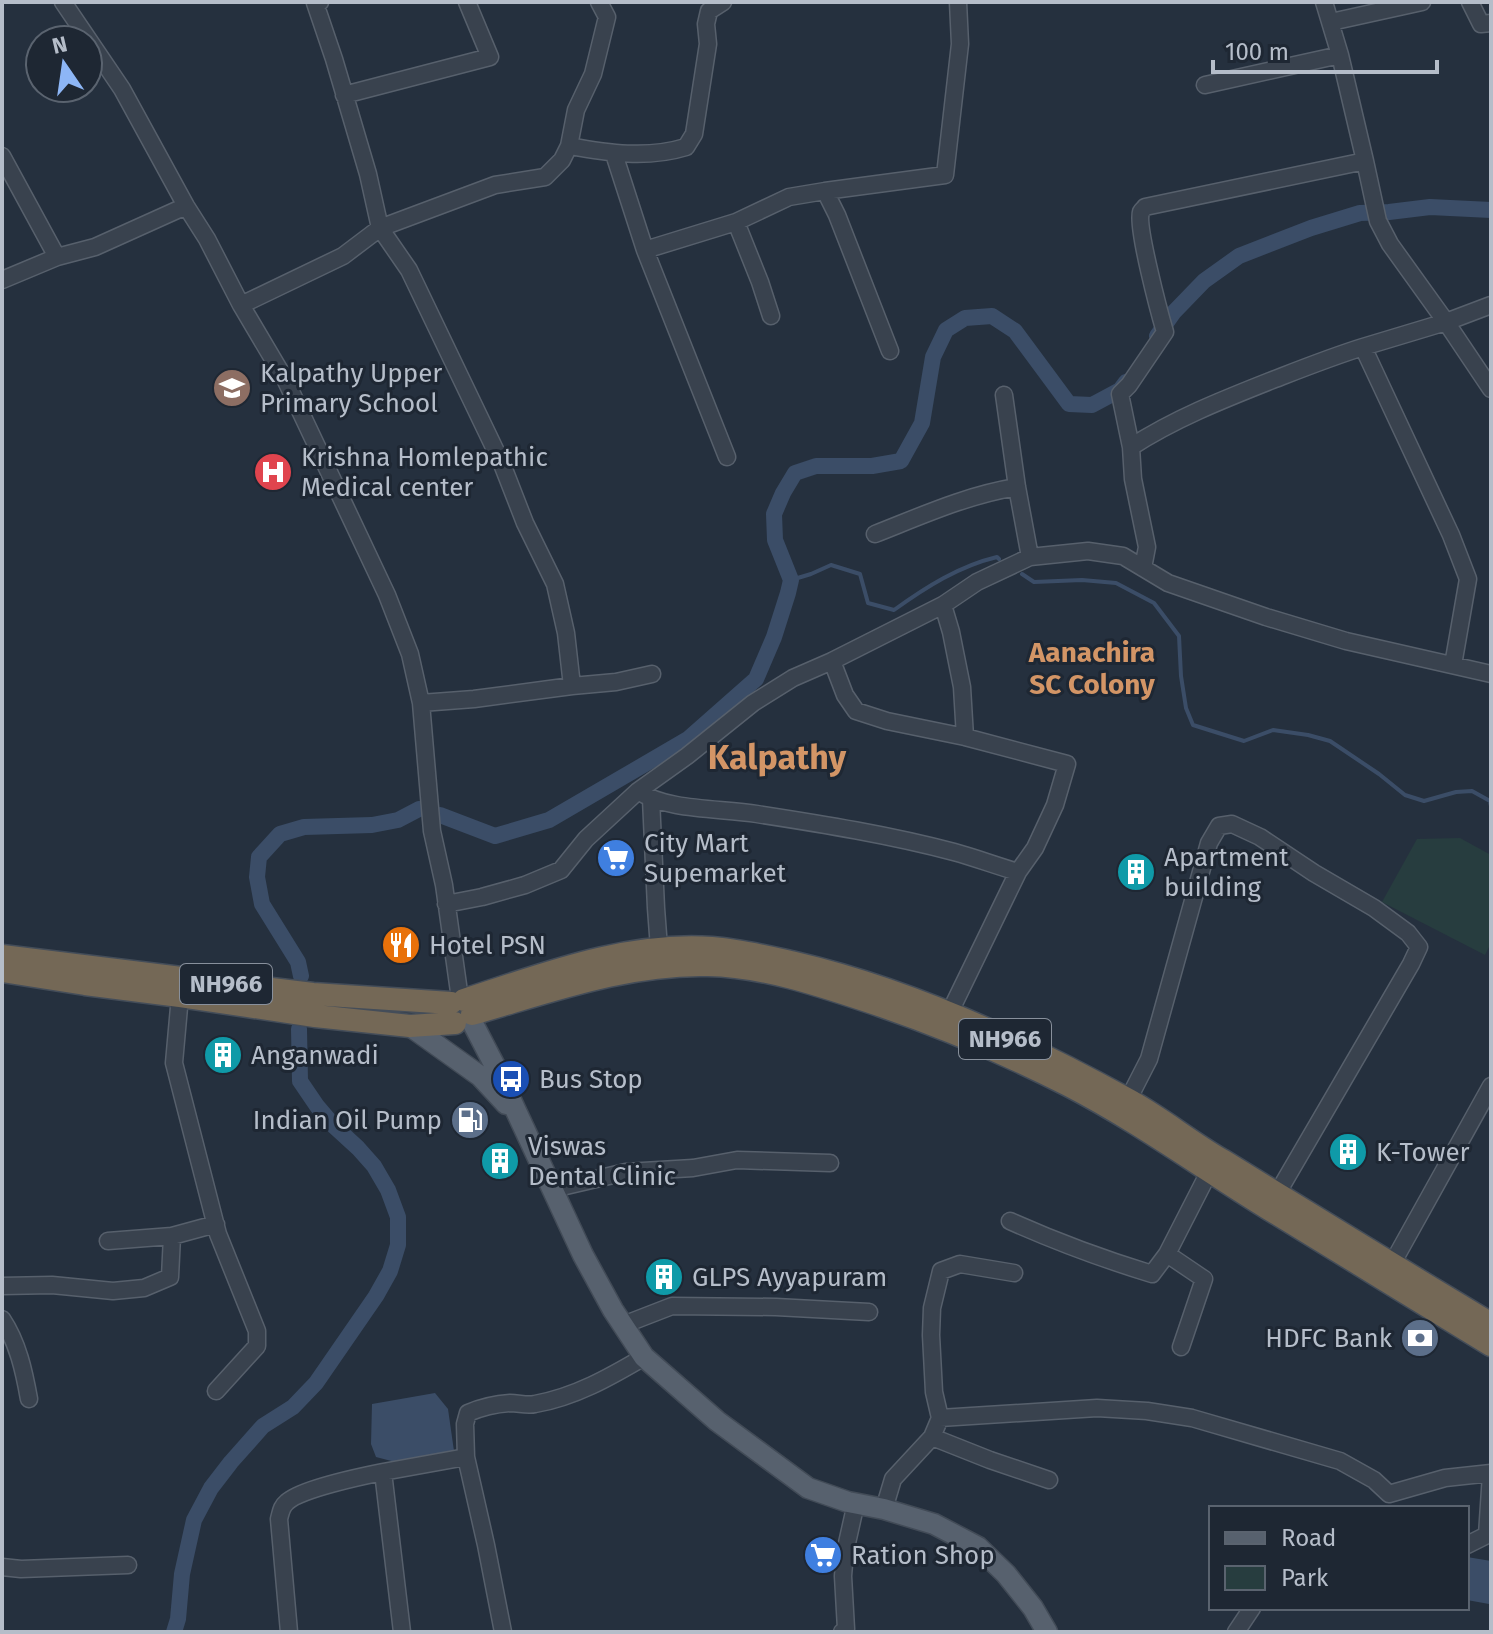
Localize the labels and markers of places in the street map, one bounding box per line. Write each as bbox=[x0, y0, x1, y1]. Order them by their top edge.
place label: Kalpathy Upper Primary School bbox=[260, 358, 442, 419]
school or university icon: Kalpathy Upper Primary School bbox=[211, 367, 253, 409]
place label: Krishna Homlepathic Medical center bbox=[301, 442, 548, 503]
hospital icon: Krishna Homlepathic Medical center bbox=[252, 451, 294, 493]
place label: City Mart Supemarket bbox=[644, 828, 787, 889]
supermarket icon: City Mart Supemarket bbox=[595, 837, 637, 879]
place label: Apartment building bbox=[1164, 842, 1289, 903]
building icon: Apartment building bbox=[1115, 851, 1157, 893]
restaurant icon: Hotel PSN bbox=[380, 924, 422, 966]
place label: Hotel PSN bbox=[429, 930, 546, 961]
building icon: Anganwadi bbox=[202, 1034, 244, 1076]
place label: Anganwadi bbox=[251, 1040, 379, 1071]
bus stop icon: Bus Stop bbox=[490, 1058, 532, 1100]
place label: Bus Stop bbox=[539, 1064, 643, 1095]
fuel station icon: Indian Oil Pump bbox=[449, 1099, 491, 1141]
place label: Indian Oil Pump bbox=[253, 1105, 442, 1136]
place label: Viswas Dental Clinic bbox=[528, 1131, 676, 1192]
building icon: K-Tower bbox=[1327, 1131, 1369, 1173]
place label: K-Tower bbox=[1376, 1137, 1470, 1168]
building icon: Viswas Dental Clinic bbox=[479, 1140, 521, 1182]
building icon: GLPS Ayyapuram bbox=[643, 1256, 685, 1298]
place label: GLPS Ayyapuram bbox=[692, 1262, 887, 1293]
bank icon: HDFC Bank bbox=[1399, 1317, 1441, 1359]
place label: HDFC Bank bbox=[1265, 1323, 1393, 1354]
supermarket icon: Ration Shop bbox=[802, 1534, 844, 1576]
place label: Ration Shop bbox=[851, 1540, 995, 1571]

